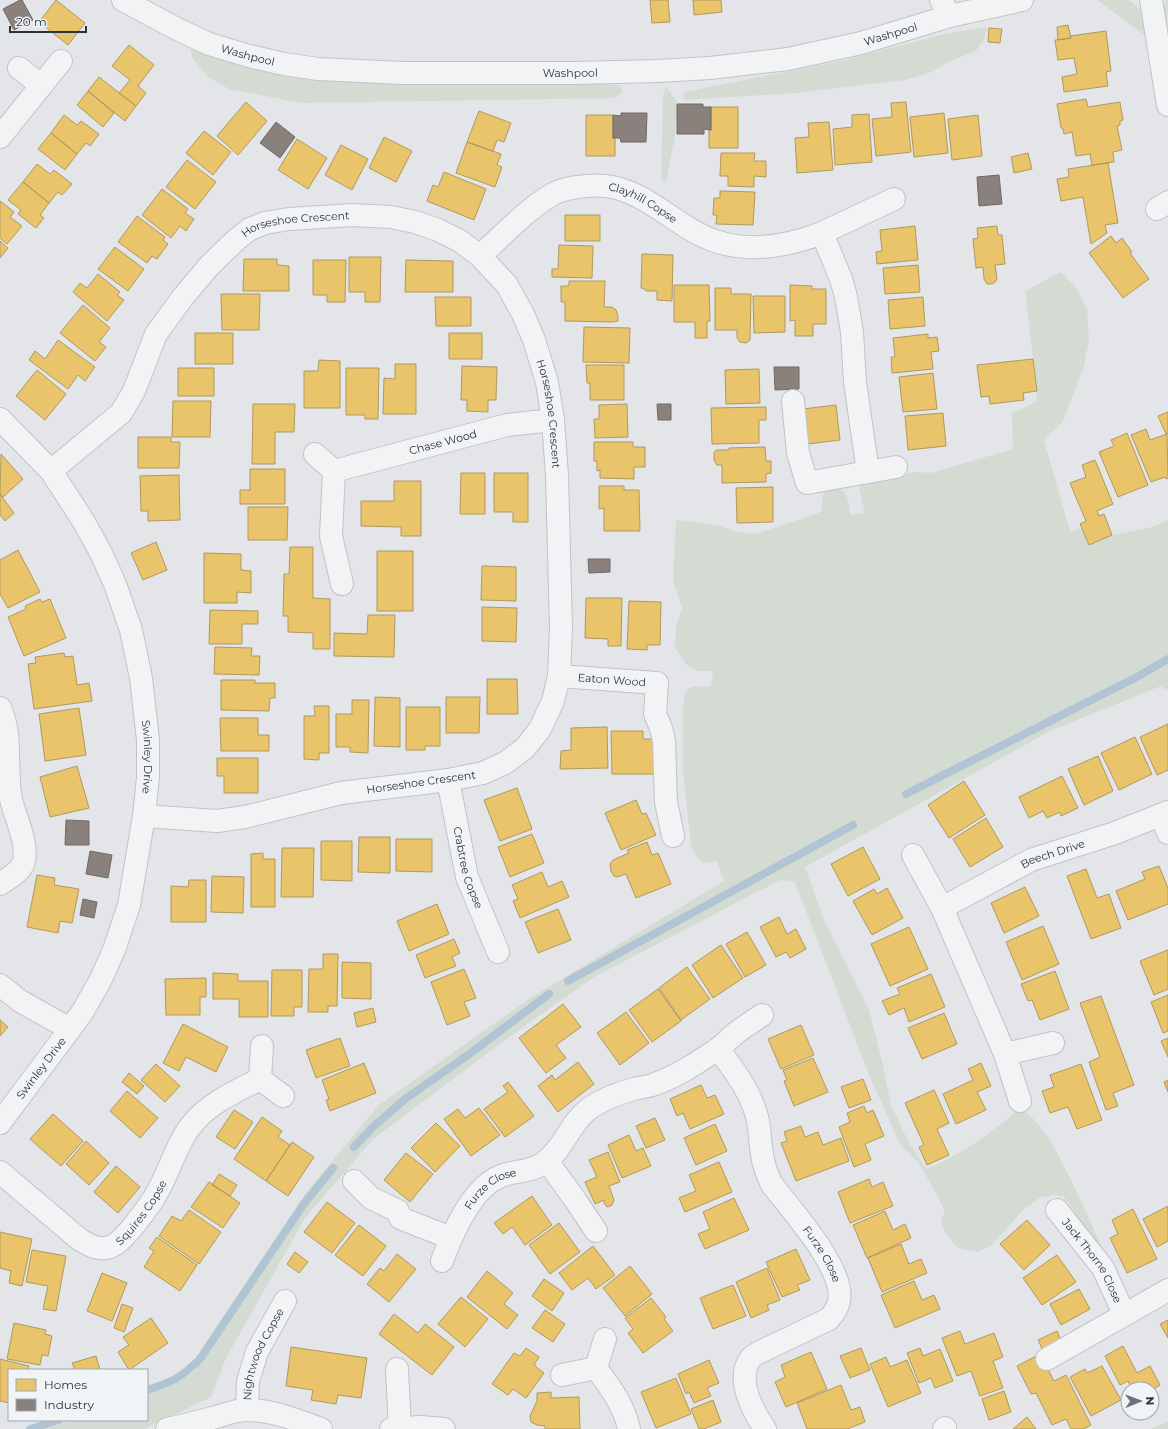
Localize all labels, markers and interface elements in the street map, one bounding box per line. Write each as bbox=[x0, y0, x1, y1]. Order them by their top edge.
scale bar bbox=[10, 8, 86, 34]
text: 20 m bbox=[16, 14, 47, 29]
street label: Washpool bbox=[862, 19, 919, 49]
street label: Washpool bbox=[219, 41, 276, 69]
street label: Washpool bbox=[543, 65, 598, 80]
street label: Clayhill Copse bbox=[607, 179, 680, 226]
street label: Horseshoe Crescent bbox=[238, 208, 350, 240]
street label: Horseshoe Crescent bbox=[533, 358, 564, 469]
street label: Chase Wood bbox=[407, 426, 478, 458]
street label: Eaton Wood bbox=[577, 670, 646, 689]
street label: Swinley Drive bbox=[139, 719, 155, 795]
street label: Horseshoe Crescent bbox=[365, 767, 477, 797]
street label: Crabtree Copse bbox=[450, 825, 486, 911]
street label: Beech Drive bbox=[1018, 836, 1087, 871]
street label: Swinley Drive bbox=[13, 1034, 69, 1102]
street label: Furze Close bbox=[461, 1165, 518, 1212]
street label: Squires Copse bbox=[113, 1177, 170, 1248]
street label: Jack Thorne Close bbox=[1059, 1215, 1125, 1305]
street label: Furze Close bbox=[800, 1223, 844, 1284]
street label: Nightwood Copse bbox=[240, 1305, 287, 1401]
legend bbox=[8, 1369, 148, 1421]
text: Homes bbox=[44, 1377, 87, 1392]
north arrow bbox=[1120, 1381, 1160, 1421]
text: N bbox=[1143, 1396, 1157, 1405]
text: Industry bbox=[44, 1397, 94, 1412]

